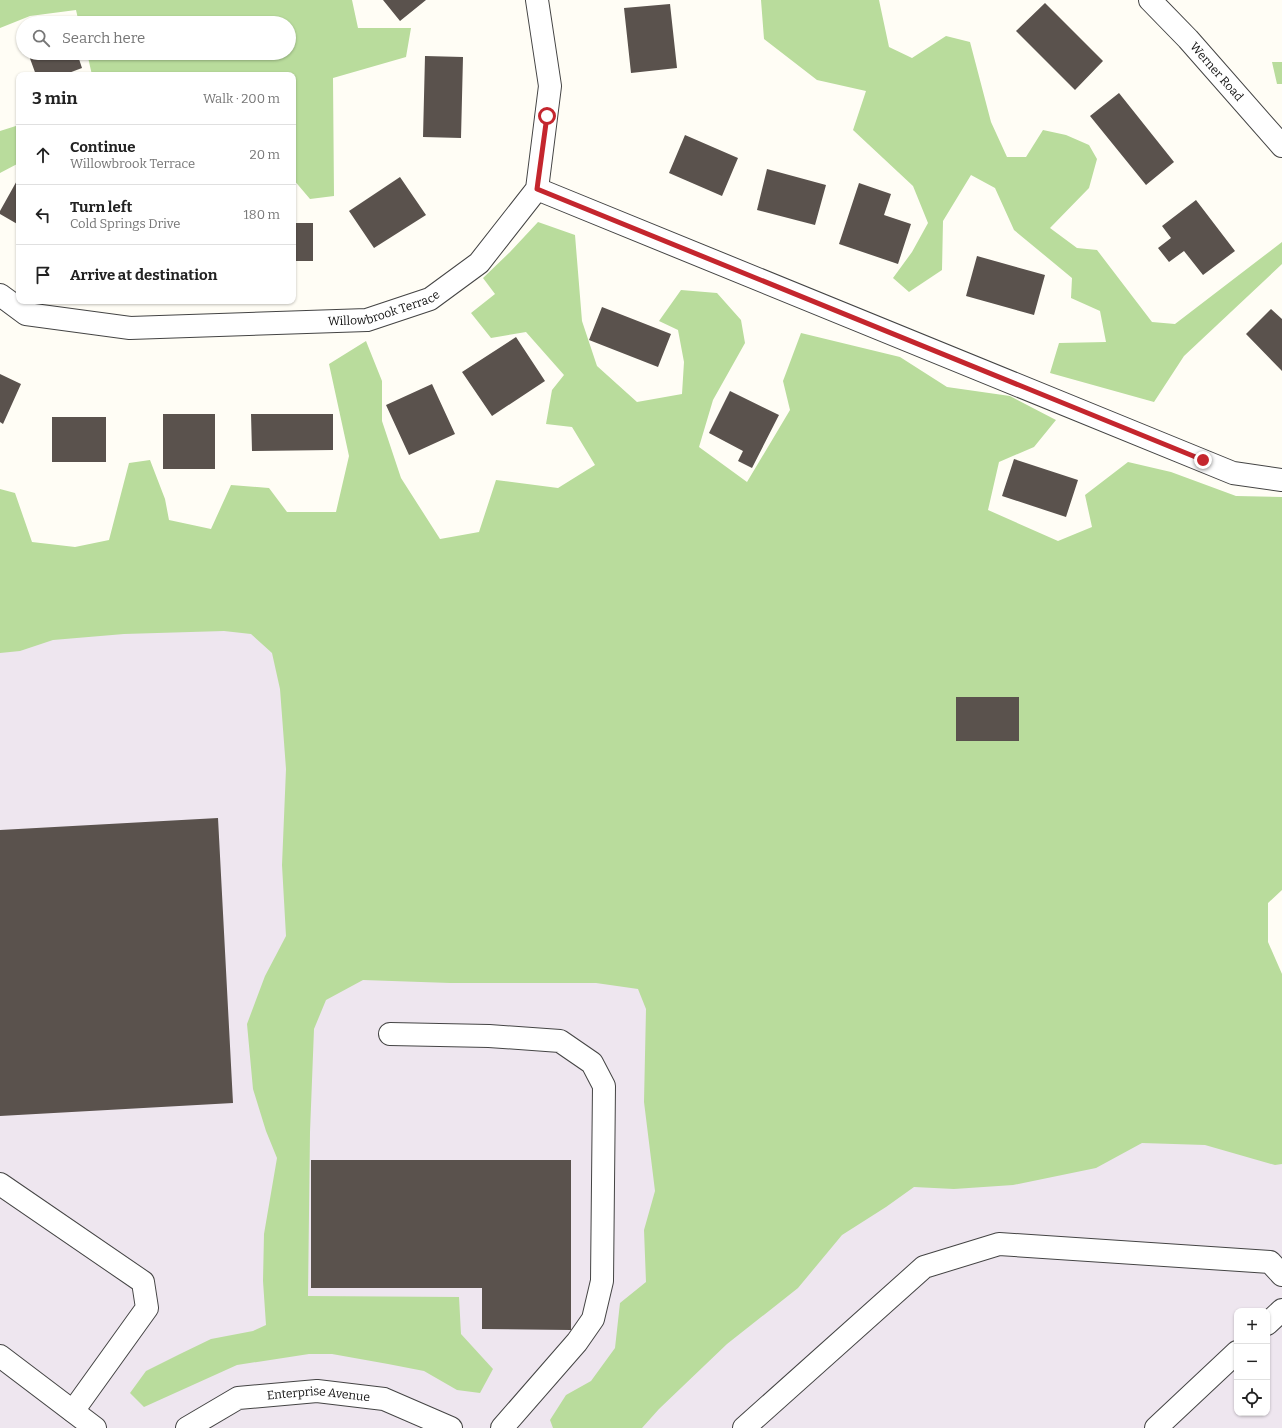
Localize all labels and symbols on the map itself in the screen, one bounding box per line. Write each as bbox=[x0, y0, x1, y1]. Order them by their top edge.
street label: Werner Road bbox=[1187, 40, 1246, 104]
route start bbox=[538, 107, 556, 125]
street label: Willowbrook Terrace bbox=[328, 287, 442, 328]
route end bbox=[1194, 451, 1212, 469]
street label: Enterprise Avenue bbox=[266, 1384, 371, 1404]

